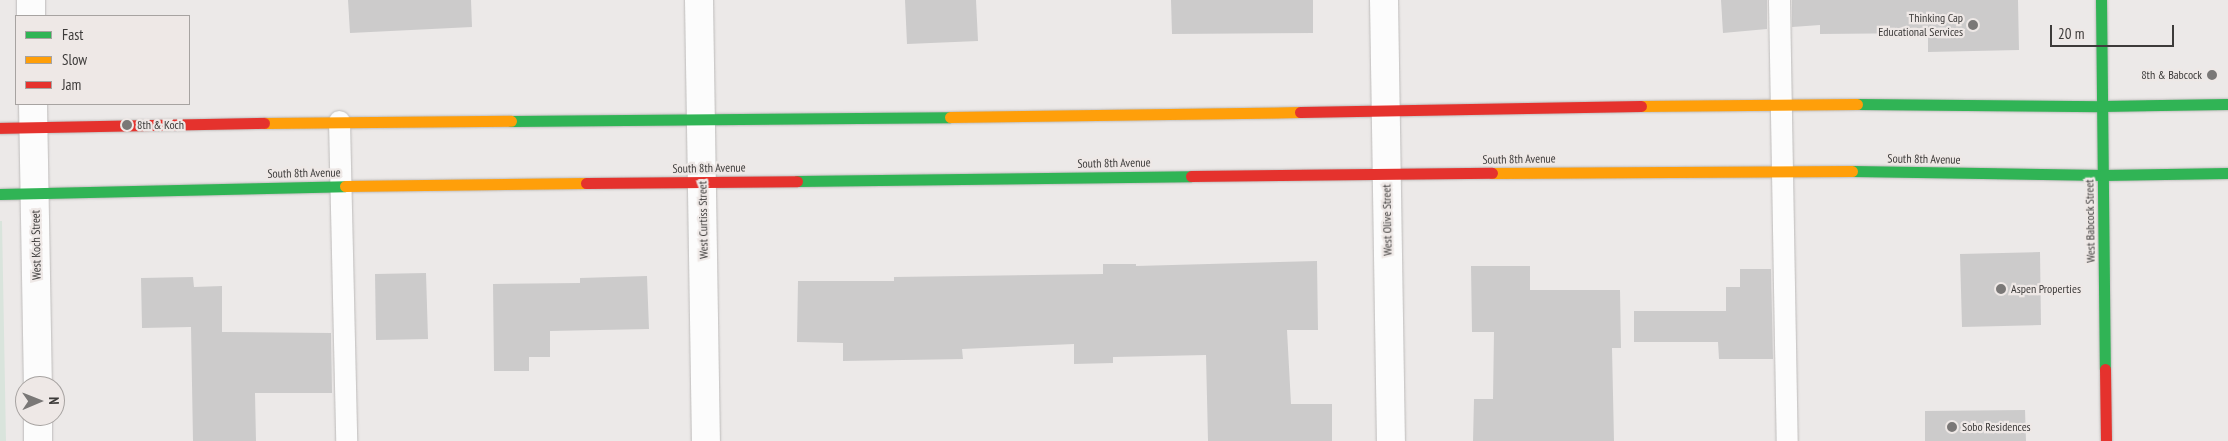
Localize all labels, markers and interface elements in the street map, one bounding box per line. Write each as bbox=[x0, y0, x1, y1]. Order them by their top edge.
place label: Thinking Cap Educational Services bbox=[1878, 11, 1963, 39]
legend bbox=[15, 15, 190, 105]
scale bar bbox=[2053, 15, 2177, 47]
marker: Thinking Cap Educational Services bbox=[1967, 19, 1979, 31]
text: 20 m bbox=[2058, 24, 2084, 43]
text: Fast bbox=[62, 25, 83, 44]
text: Slow bbox=[62, 50, 87, 69]
place label: 8th & Babcock bbox=[2141, 68, 2202, 82]
marker: 8th & Babcock bbox=[2206, 69, 2218, 81]
text: Jam bbox=[62, 75, 81, 94]
place label: 8th & Koch bbox=[137, 118, 184, 132]
marker: 8th & Koch bbox=[121, 119, 133, 131]
street label: South 8th Avenue bbox=[1482, 151, 1556, 167]
street label: South 8th Avenue bbox=[1887, 151, 1961, 167]
street label: South 8th Avenue bbox=[1077, 155, 1151, 171]
street label: South 8th Avenue bbox=[672, 160, 746, 176]
street label: South 8th Avenue bbox=[267, 165, 341, 181]
street label: West Babcock Street bbox=[2082, 179, 2098, 263]
street label: West Curtiss Street bbox=[695, 181, 711, 259]
street label: West Olive Street bbox=[1379, 184, 1395, 256]
street label: West Koch Street bbox=[28, 210, 44, 280]
place label: Aspen Properties bbox=[2011, 282, 2081, 296]
marker: Aspen Properties bbox=[1995, 283, 2007, 295]
north arrow bbox=[15, 376, 65, 426]
text: N bbox=[45, 397, 63, 405]
place label: Sobo Residences bbox=[1962, 420, 2031, 434]
marker: Sobo Residences bbox=[1946, 421, 1958, 433]

